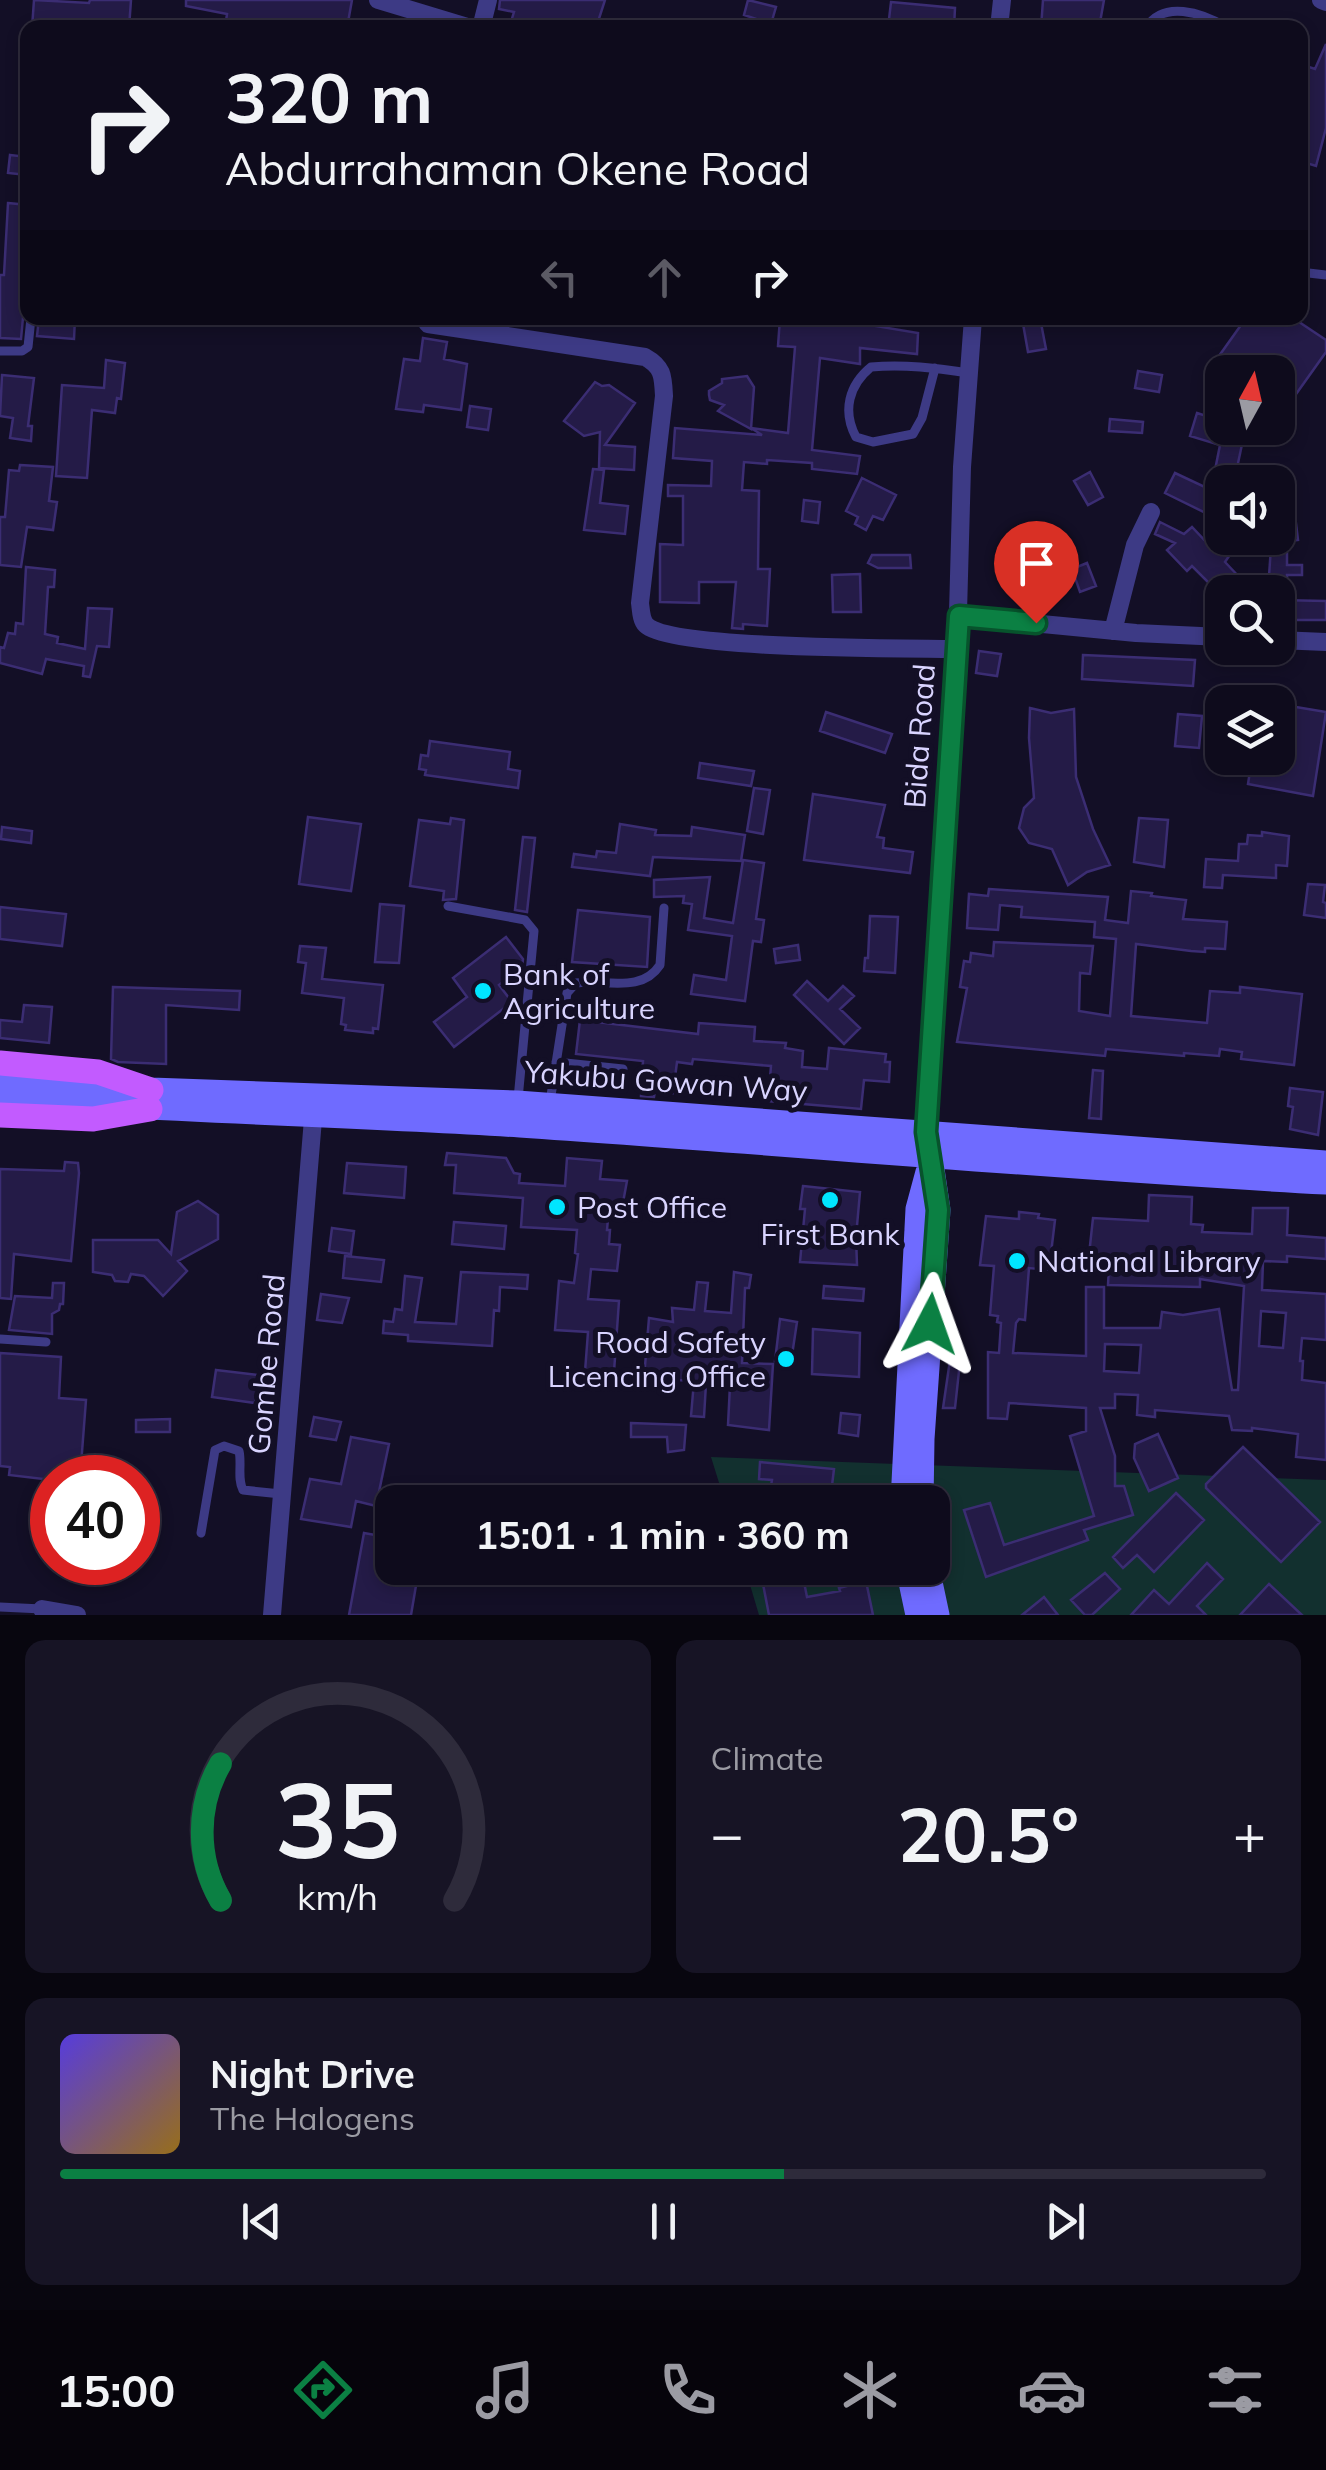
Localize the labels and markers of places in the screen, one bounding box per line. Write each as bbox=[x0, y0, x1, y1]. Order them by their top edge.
pin bbox=[994, 521, 1079, 624]
place label: Bank of Agriculture bbox=[503, 955, 655, 1027]
marker: Bank of Agriculture bbox=[472, 980, 494, 1002]
place label: Post Office bbox=[577, 1188, 727, 1226]
marker: First Bank bbox=[819, 1189, 841, 1211]
marker: Post Office bbox=[546, 1196, 568, 1218]
place label: First Bank bbox=[760, 1215, 900, 1253]
place label: National Library bbox=[1037, 1242, 1261, 1280]
marker: National Library bbox=[1006, 1250, 1028, 1272]
place label: Road Safety Licencing Office bbox=[548, 1323, 766, 1395]
marker: Road Safety Licencing Office bbox=[775, 1348, 797, 1370]

